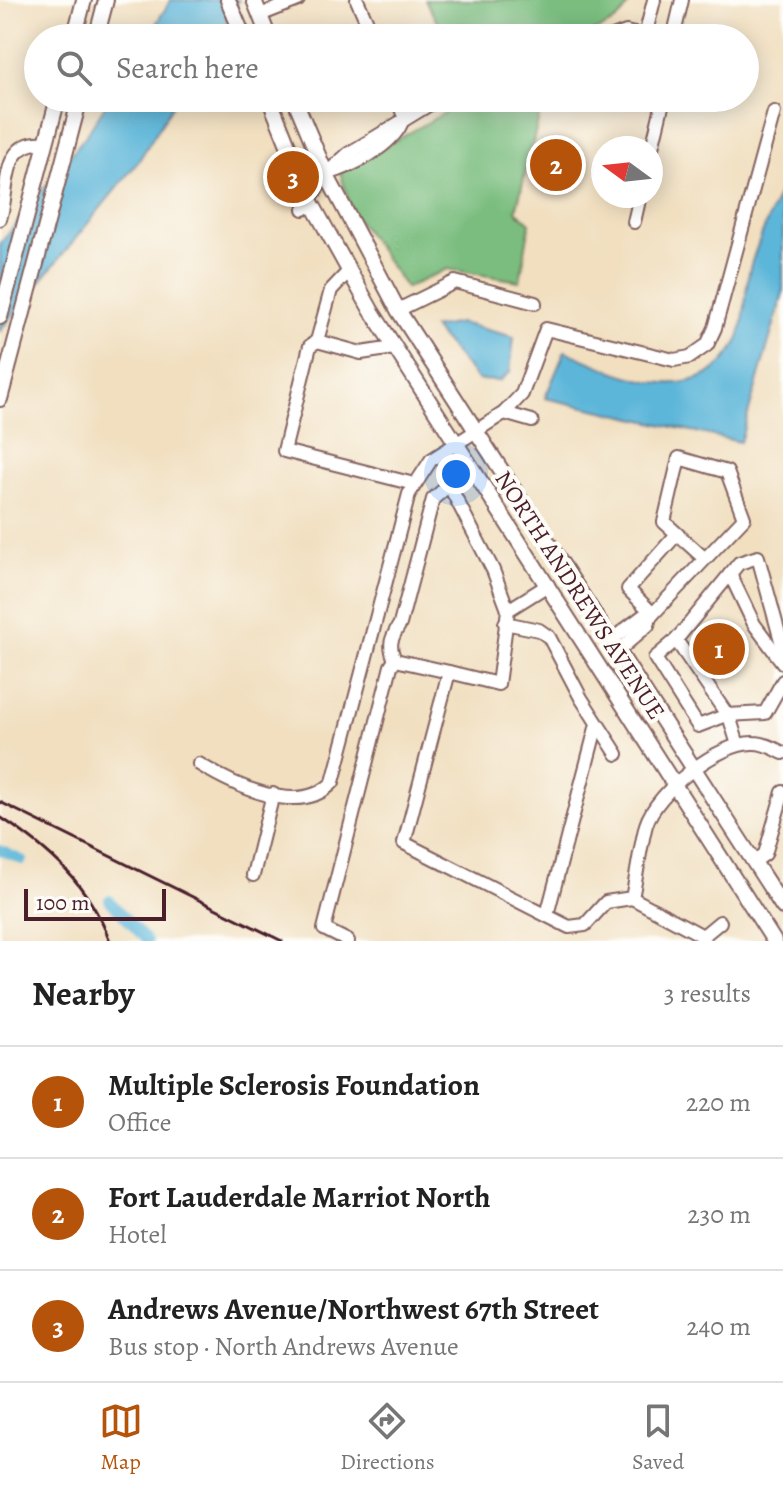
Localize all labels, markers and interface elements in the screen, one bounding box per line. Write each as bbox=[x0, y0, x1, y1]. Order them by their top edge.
search box bbox=[24, 24, 759, 112]
icon: search bbox=[52, 46, 96, 90]
text: Search here bbox=[116, 48, 259, 88]
pin: 2 bbox=[530, 135, 582, 195]
north arrow bbox=[591, 136, 663, 208]
pin: 3 bbox=[267, 147, 319, 207]
your location bbox=[436, 454, 476, 494]
street label: NORTH ANDREWS AVENUE bbox=[487, 464, 673, 726]
pin: 1 bbox=[693, 619, 745, 679]
scale bar bbox=[24, 885, 166, 921]
text: 100 m bbox=[36, 888, 90, 918]
text: Nearby bbox=[32, 970, 135, 1017]
text: 3 results bbox=[664, 976, 751, 1011]
text: Multiple Sclerosis Foundation bbox=[108, 1065, 480, 1105]
text: 1 bbox=[53, 1085, 63, 1120]
text: 220 m bbox=[686, 1085, 751, 1120]
text: Office bbox=[108, 1105, 171, 1140]
text: Fort Lauderdale Marriot North bbox=[108, 1177, 491, 1217]
text: 2 bbox=[52, 1197, 64, 1232]
text: 230 m bbox=[687, 1197, 751, 1232]
text: Hotel bbox=[108, 1217, 167, 1252]
text: Andrews Avenue/Northwest 67th Street bbox=[108, 1289, 599, 1329]
text: 3 bbox=[52, 1309, 64, 1344]
text: 240 m bbox=[686, 1309, 751, 1344]
text: Bus stop · North Andrews Avenue bbox=[108, 1329, 459, 1364]
tab: Map bbox=[99, 1399, 143, 1477]
tab: Directions bbox=[340, 1399, 435, 1477]
tab: Saved bbox=[632, 1399, 684, 1477]

